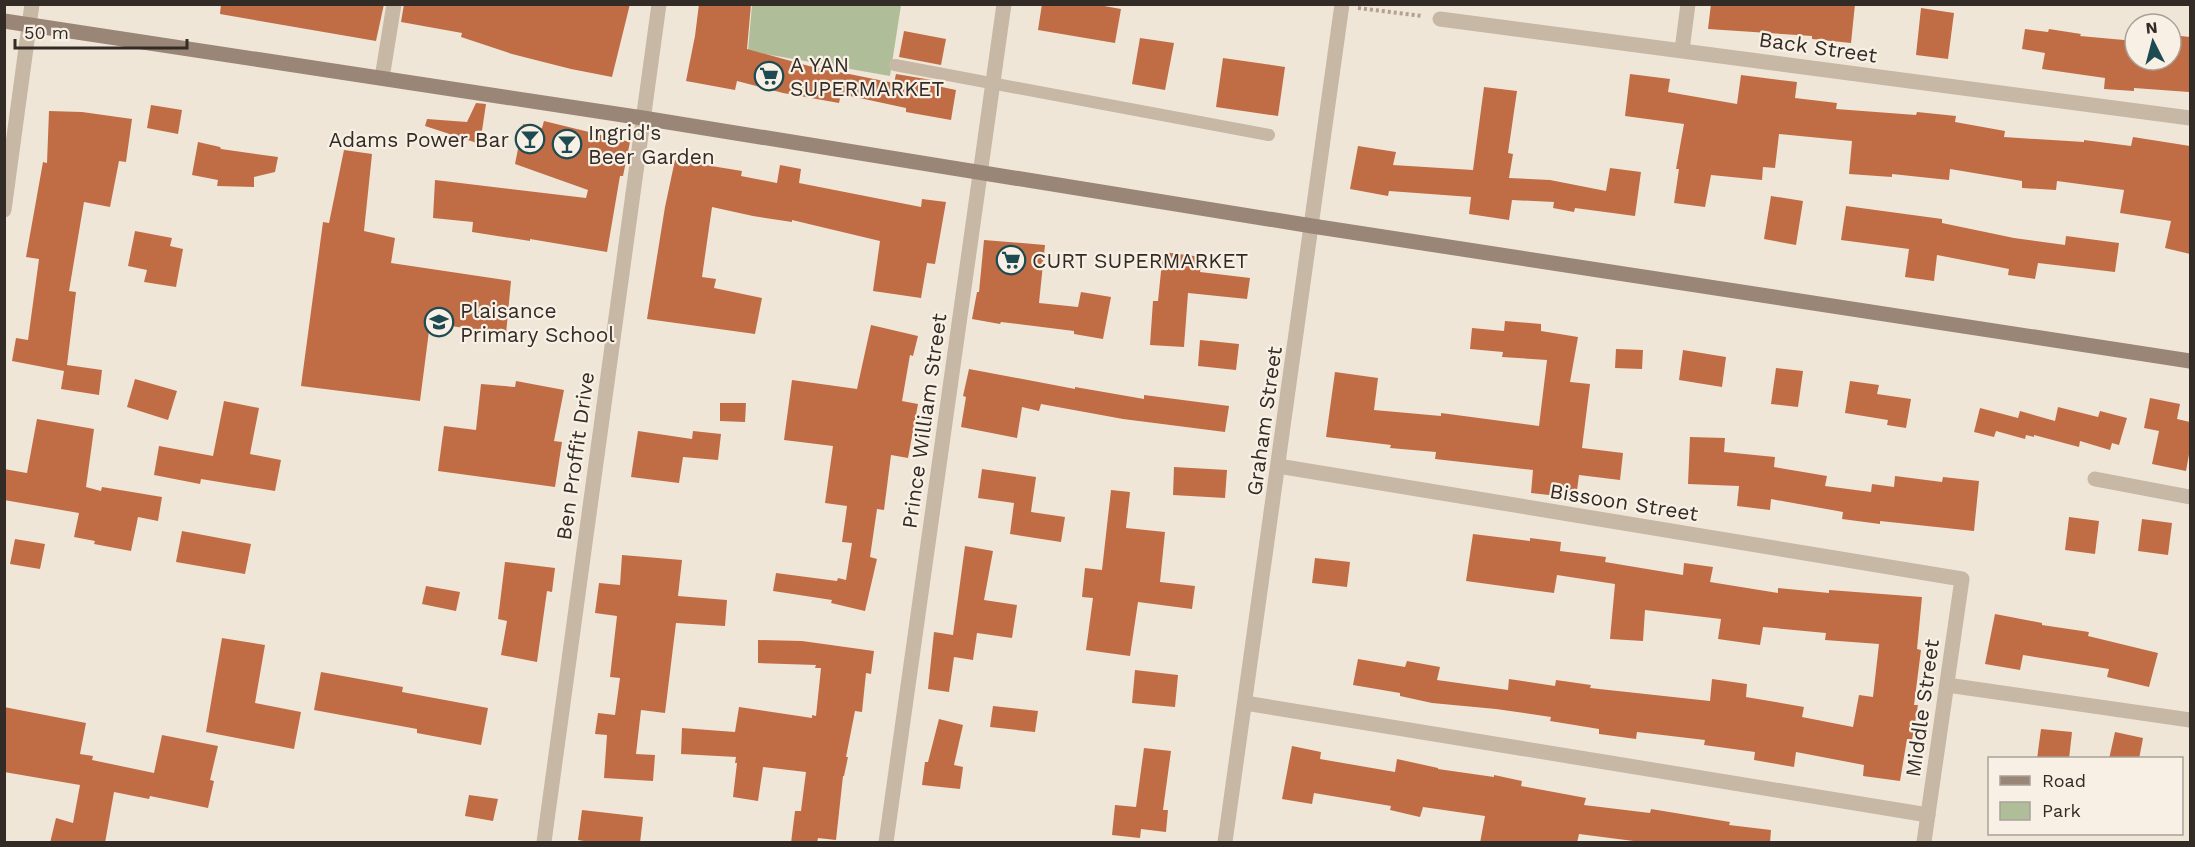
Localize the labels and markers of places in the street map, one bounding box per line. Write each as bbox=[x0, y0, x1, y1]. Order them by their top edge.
place label: A YAN SUPERMARKET bbox=[790, 52, 944, 101]
supermarket icon: A YAN SUPERMARKET bbox=[753, 60, 785, 92]
place label: Ingrid's Beer Garden bbox=[588, 120, 715, 169]
bar icon: Adams Power Bar bbox=[514, 123, 546, 155]
place label: Adams Power Bar bbox=[328, 127, 509, 152]
bar icon: Ingrid's Beer Garden bbox=[551, 128, 583, 160]
supermarket icon: CURT SUPERMARKET bbox=[995, 244, 1027, 276]
place label: CURT SUPERMARKET bbox=[1032, 248, 1249, 273]
place label: Plaisance Primary School bbox=[460, 298, 615, 347]
school or university icon: Plaisance Primary School bbox=[423, 306, 455, 338]

